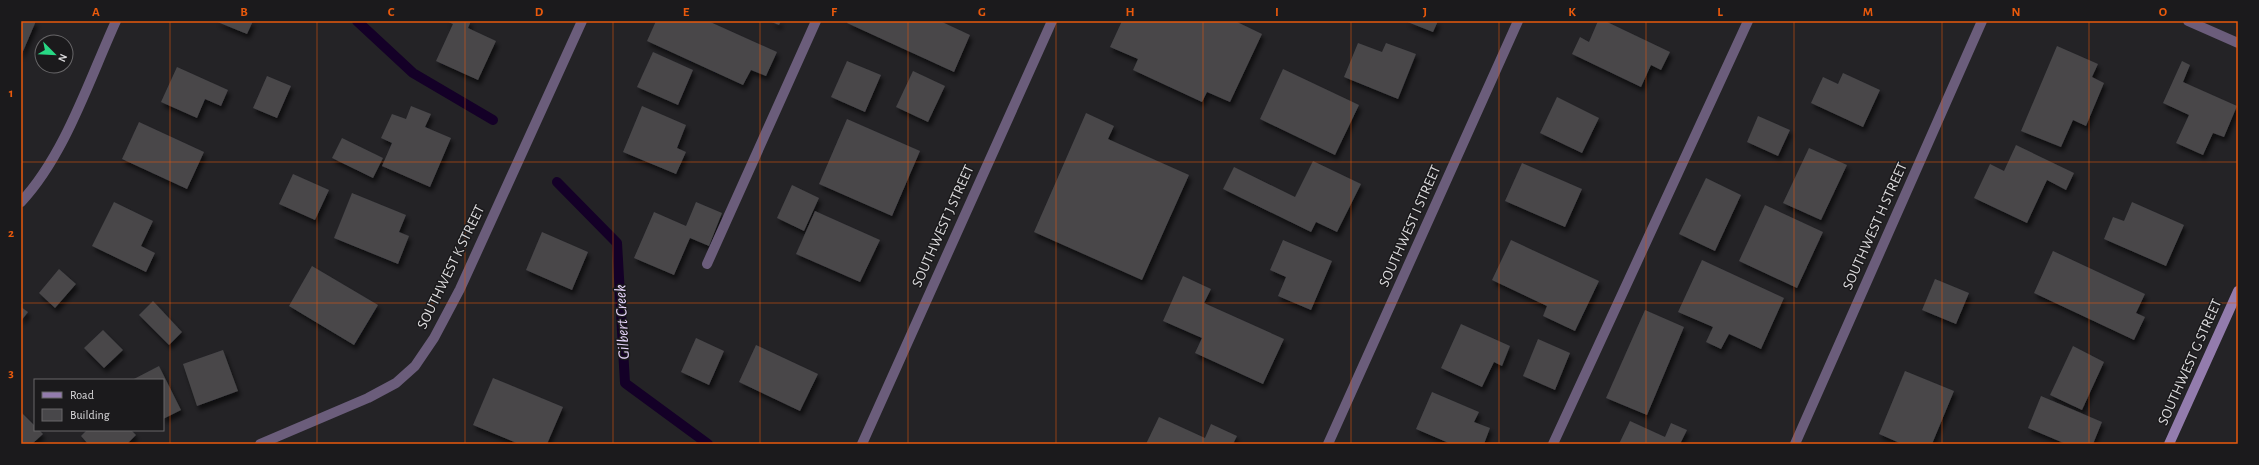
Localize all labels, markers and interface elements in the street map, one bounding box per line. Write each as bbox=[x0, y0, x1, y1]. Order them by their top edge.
text: A bbox=[92, 6, 100, 19]
text: B bbox=[240, 6, 248, 19]
text: C bbox=[388, 6, 395, 19]
text: D bbox=[535, 6, 544, 19]
text: E bbox=[683, 6, 690, 19]
text: F bbox=[831, 6, 838, 19]
text: G bbox=[978, 6, 986, 19]
text: H bbox=[1125, 6, 1135, 19]
text: I bbox=[1275, 6, 1279, 19]
text: J bbox=[1423, 6, 1427, 19]
text: K bbox=[1568, 6, 1576, 19]
text: L bbox=[1717, 6, 1723, 19]
text: M bbox=[1863, 6, 1873, 19]
text: N bbox=[2011, 6, 2021, 19]
text: O bbox=[2159, 6, 2168, 19]
north arrow bbox=[34, 34, 74, 74]
text: N bbox=[56, 52, 69, 64]
text: 1 bbox=[9, 87, 13, 100]
street label: SOUTHWEST H STREET bbox=[1840, 159, 1910, 292]
street label: SOUTHWEST J STREET bbox=[909, 162, 977, 289]
street label: SOUTHWEST I STREET bbox=[1376, 162, 1444, 289]
street label: SOUTHWEST K STREET bbox=[415, 202, 488, 331]
text: 2 bbox=[8, 227, 14, 240]
water label: Gilbert Creek bbox=[612, 284, 632, 360]
street label: SOUTHWEST G STREET bbox=[2155, 296, 2225, 427]
text: 3 bbox=[8, 367, 14, 380]
legend bbox=[34, 379, 164, 431]
text: Road bbox=[70, 389, 94, 401]
text: Building bbox=[70, 409, 110, 421]

